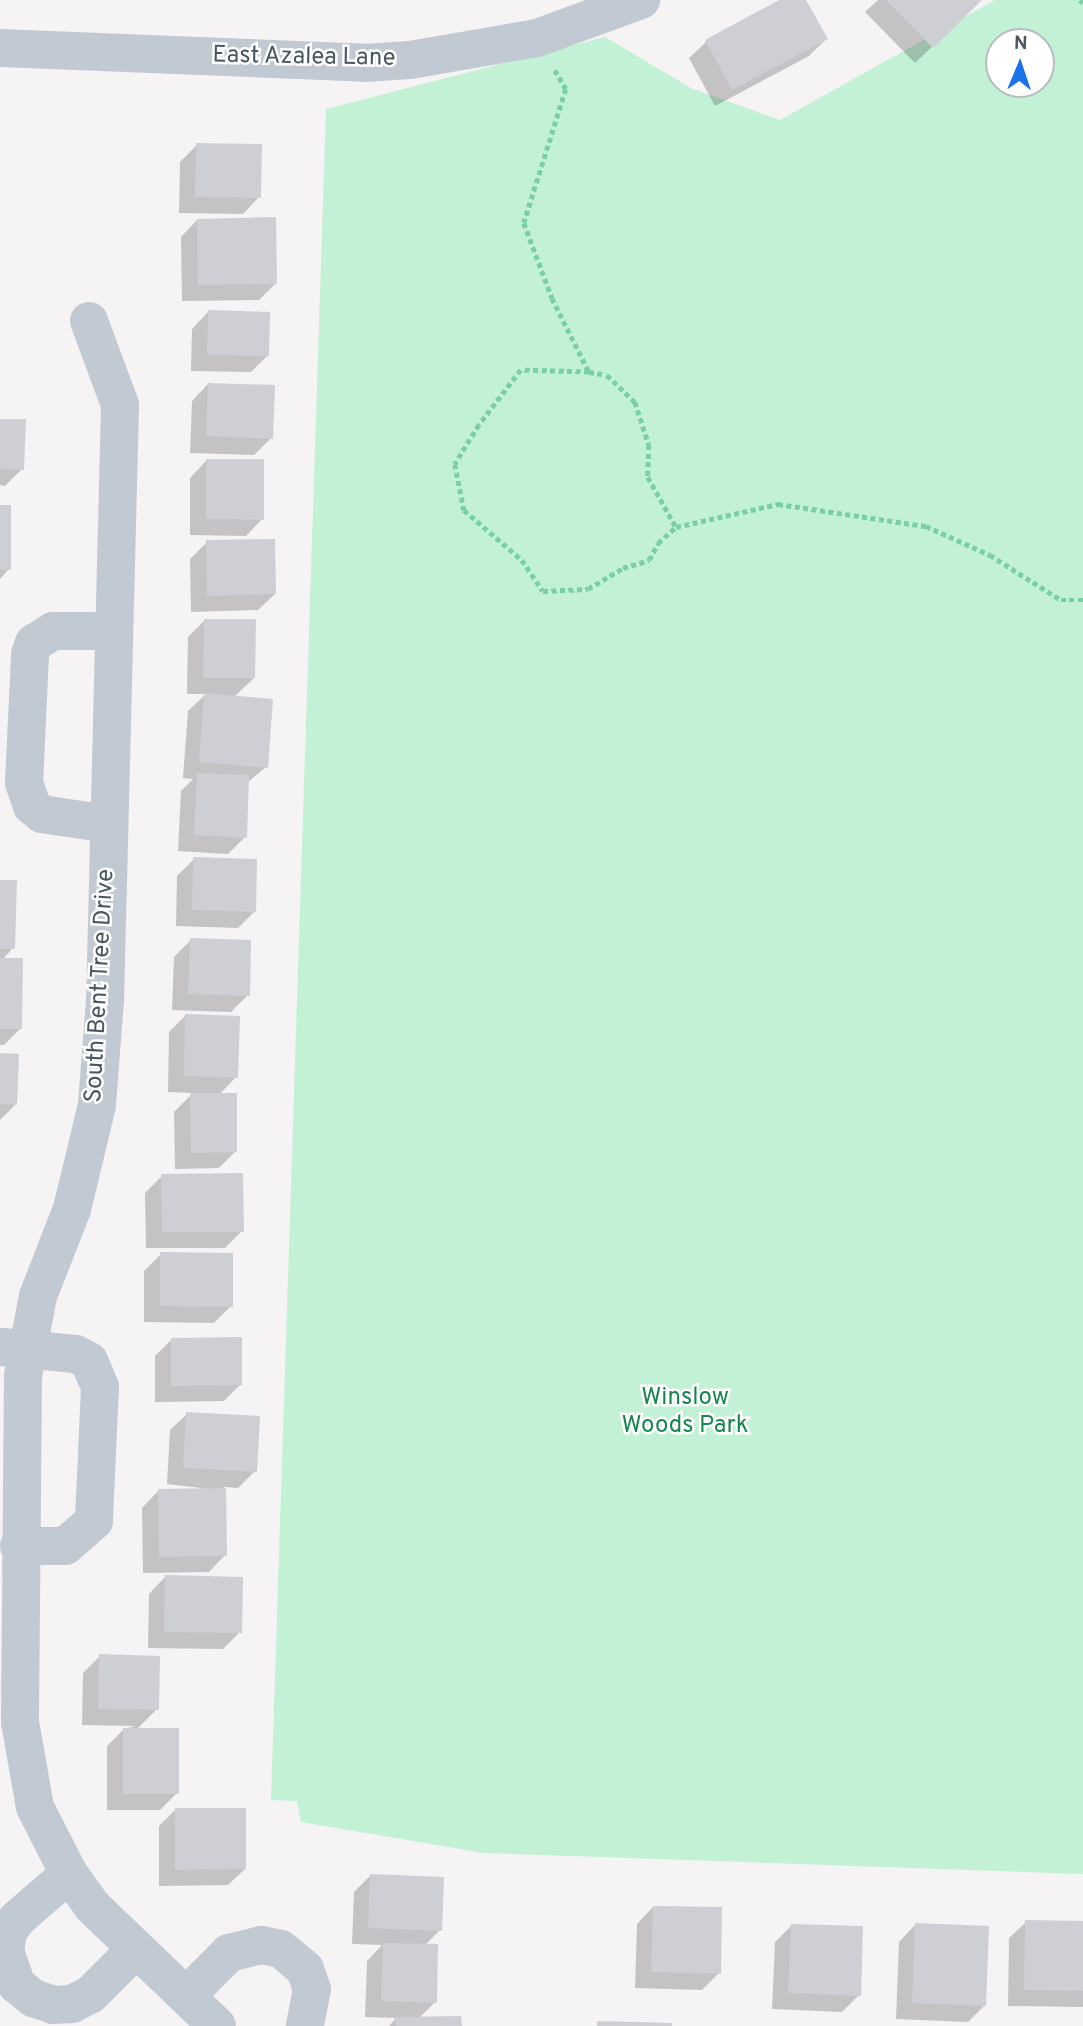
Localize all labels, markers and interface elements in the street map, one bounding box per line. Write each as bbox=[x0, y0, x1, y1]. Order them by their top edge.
north arrow bbox=[985, 28, 1055, 98]
text: N bbox=[1013, 32, 1028, 56]
street label: East Azalea Lane bbox=[212, 42, 396, 74]
street label: South Bent Tree Drive bbox=[80, 868, 122, 1104]
park label: Winslow Woods Park bbox=[621, 1385, 749, 1441]

